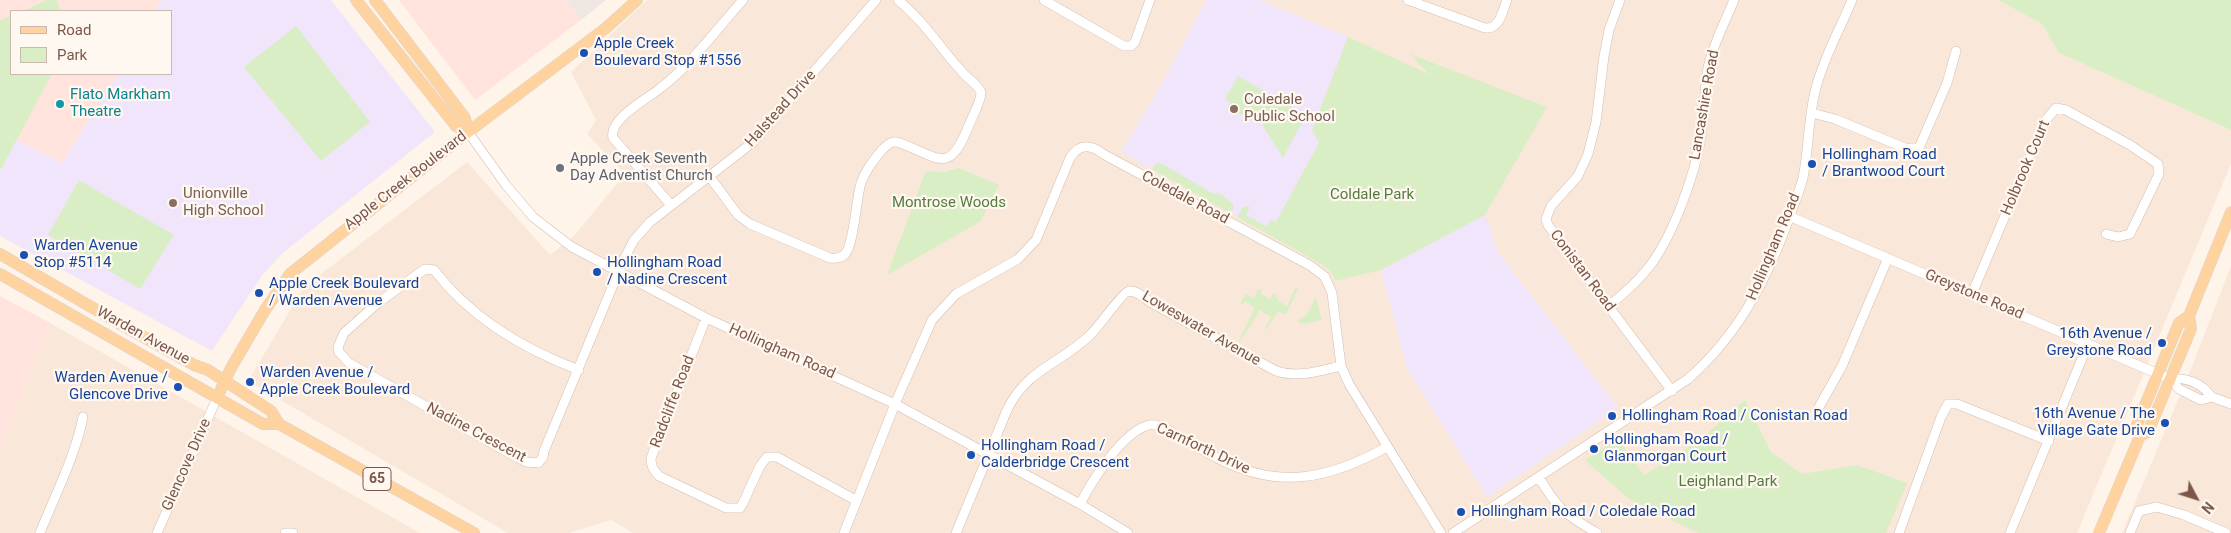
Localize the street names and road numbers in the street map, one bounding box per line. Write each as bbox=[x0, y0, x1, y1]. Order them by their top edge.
street label: Lancashire Road bbox=[1686, 49, 1724, 161]
street label: Halstead Drive bbox=[742, 67, 820, 151]
street label: Holbrook Court bbox=[1998, 118, 2054, 218]
street label: Apple Creek Boulevard bbox=[341, 128, 471, 234]
street label: Coledale Road bbox=[1138, 167, 1232, 229]
street label: Hollingham Road bbox=[1743, 191, 1805, 303]
street label: Conistan Road bbox=[1545, 227, 1619, 315]
street label: Greystone Road bbox=[1922, 266, 2026, 324]
street label: Loweswater Avenue bbox=[1139, 288, 1263, 370]
street label: Warden Avenue bbox=[93, 303, 193, 369]
street label: Hollingham Road bbox=[726, 320, 838, 384]
street label: Radcliffe Road bbox=[647, 353, 699, 451]
street label: Nadine Crescent bbox=[423, 399, 529, 467]
street label: Glencove Drive bbox=[159, 416, 215, 514]
street label: Carnforth Drive bbox=[1153, 419, 1253, 479]
road number: 65 bbox=[363, 468, 391, 490]

